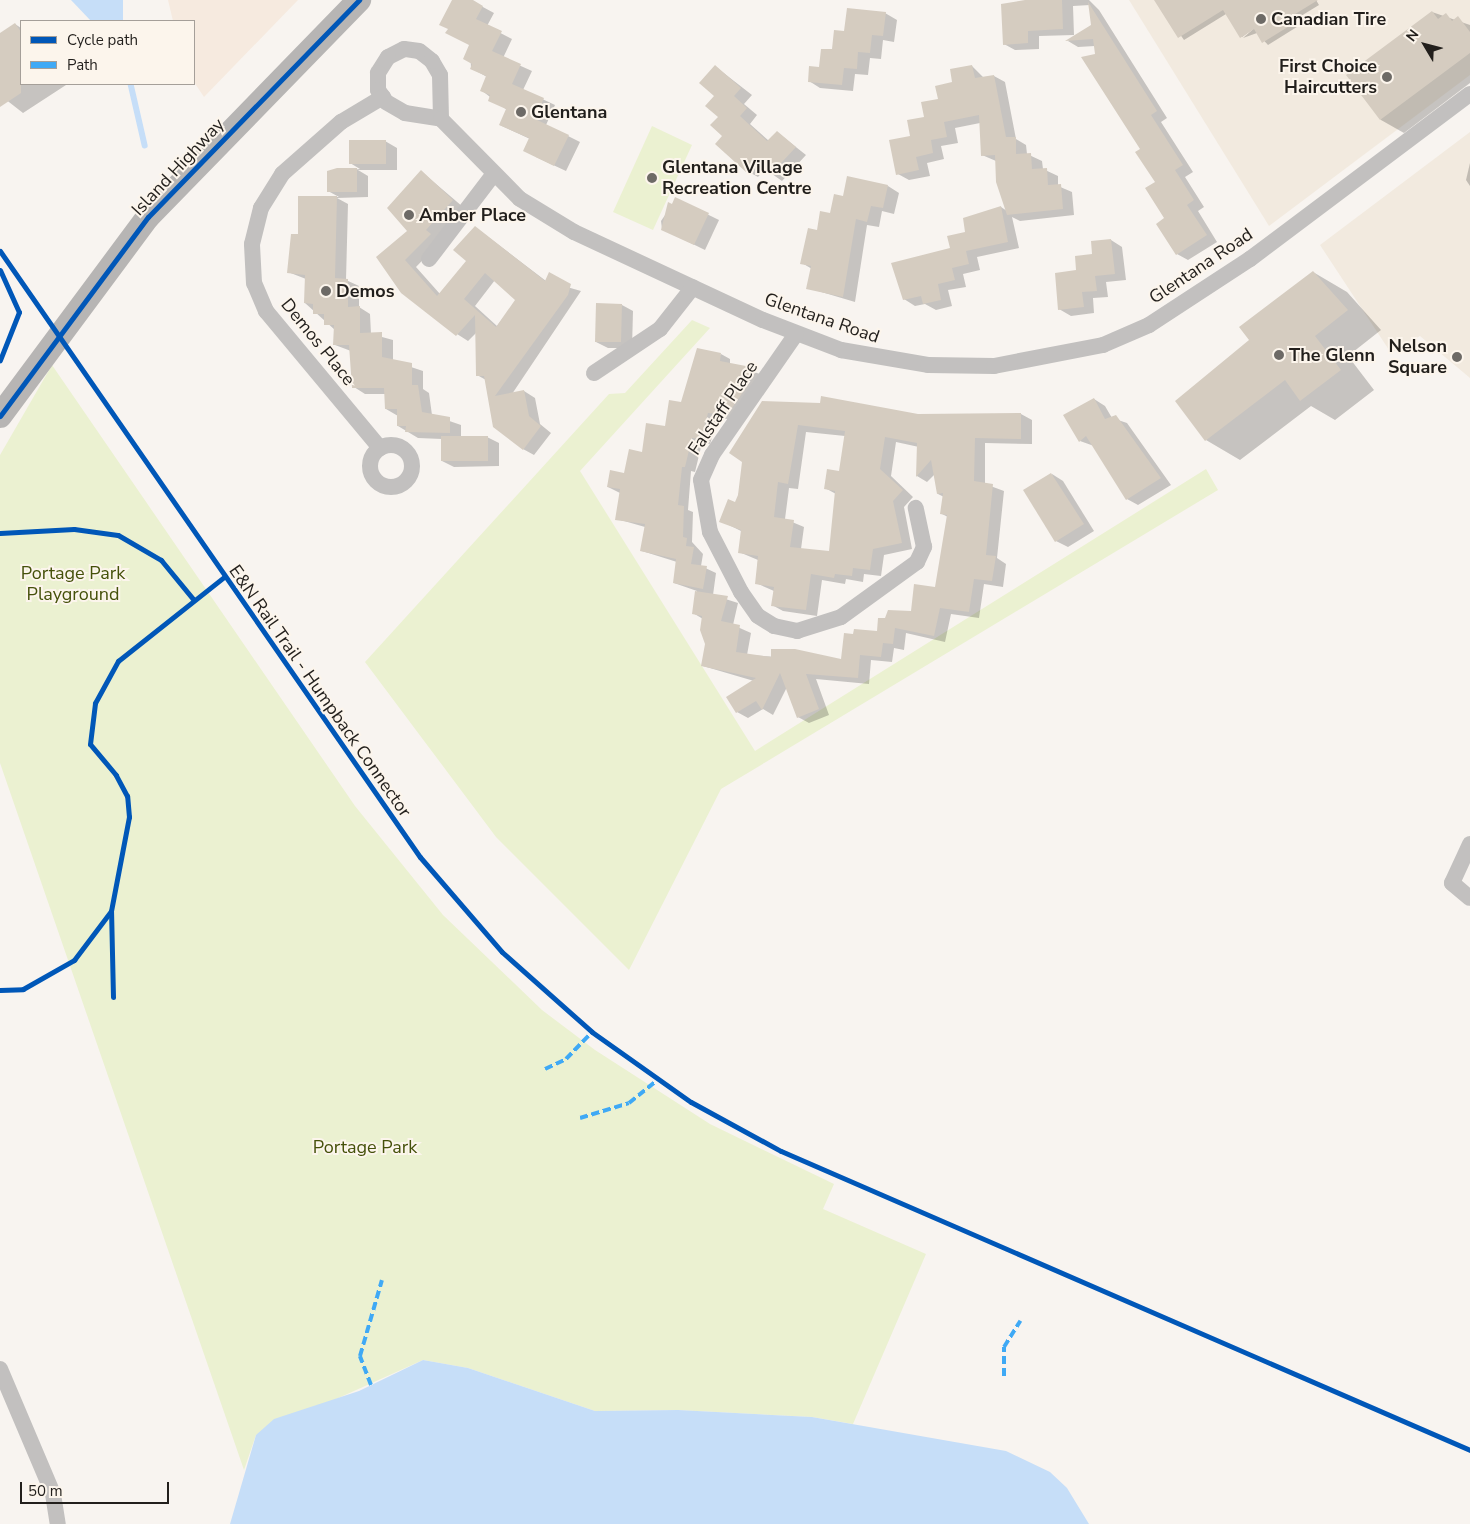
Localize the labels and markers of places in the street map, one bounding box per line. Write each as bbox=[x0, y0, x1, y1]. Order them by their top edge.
place label: Canadian Tire bbox=[1271, 8, 1386, 30]
marker: Canadian Tire bbox=[1255, 13, 1267, 25]
place label: First Choice Haircutters bbox=[1279, 56, 1377, 98]
marker: First Choice Haircutters bbox=[1381, 71, 1393, 83]
place label: Glentana bbox=[531, 101, 607, 123]
marker: Glentana bbox=[515, 106, 527, 118]
place label: Glentana Village Recreation Centre bbox=[662, 157, 812, 200]
marker: Glentana Village Recreation Centre bbox=[646, 172, 658, 184]
place label: Amber Place bbox=[419, 204, 526, 226]
marker: Amber Place bbox=[403, 209, 415, 221]
place label: Demos bbox=[336, 280, 394, 302]
marker: Demos bbox=[320, 285, 332, 297]
place label: Nelson Square bbox=[1388, 336, 1447, 378]
place label: The Glenn bbox=[1289, 344, 1375, 366]
marker: The Glenn bbox=[1273, 349, 1285, 361]
marker: Nelson Square bbox=[1451, 351, 1463, 363]

